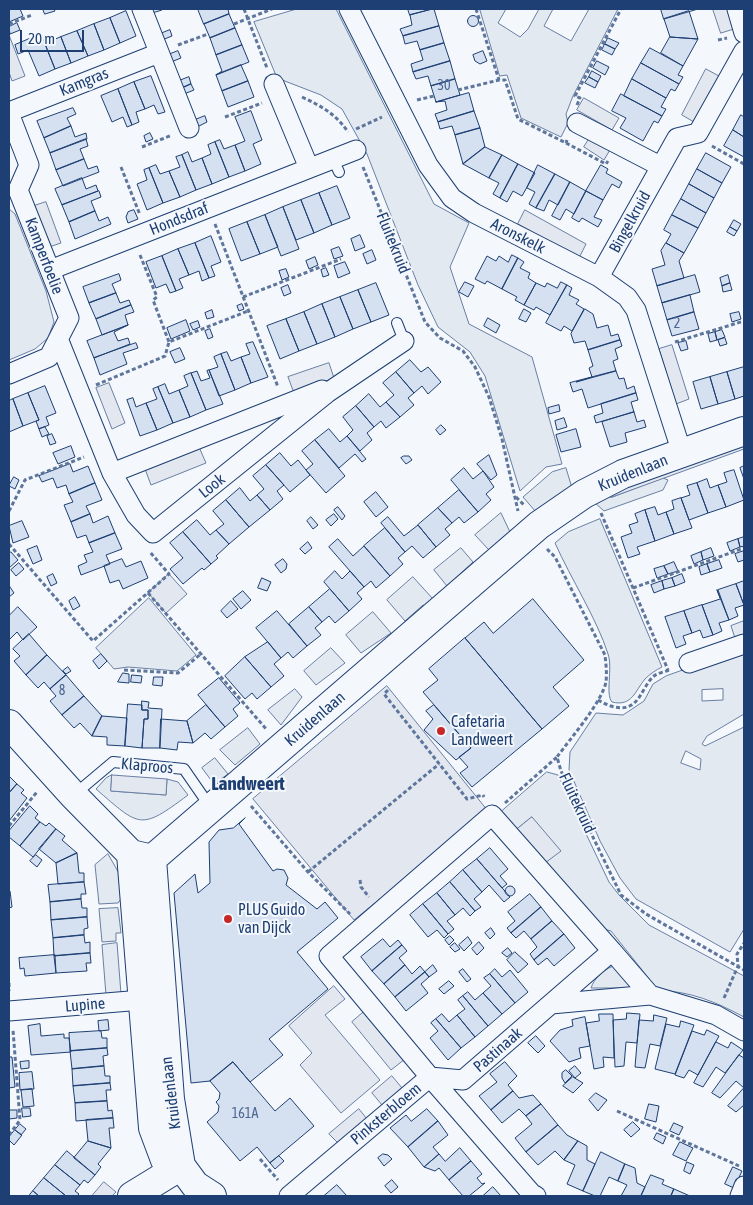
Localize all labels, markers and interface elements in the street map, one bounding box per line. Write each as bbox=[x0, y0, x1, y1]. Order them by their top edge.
scale bar bbox=[22, 20, 86, 52]
text: 20 m bbox=[28, 30, 55, 47]
street label: Kamgras bbox=[57, 64, 111, 100]
house number: 30 bbox=[437, 78, 451, 94]
street label: Bingelkruid bbox=[605, 188, 655, 256]
street label: Hondsdraf bbox=[147, 199, 211, 239]
street label: Fluitekruid bbox=[372, 209, 414, 277]
street label: Aronskelk bbox=[487, 214, 549, 258]
street label: Kamperfoelie bbox=[21, 215, 67, 297]
house number: 2 bbox=[674, 316, 680, 332]
street label: Kruidenlaan bbox=[595, 450, 671, 496]
street label: Look bbox=[195, 470, 229, 502]
house number: 8 bbox=[59, 683, 65, 699]
street label: Kruidenlaan bbox=[281, 688, 349, 750]
place label: Cafetaria Landweert bbox=[451, 712, 513, 750]
marker: Cafetaria Landweert bbox=[435, 725, 447, 737]
street label: Klaproos bbox=[120, 754, 174, 778]
street label: Fluitekruid bbox=[555, 770, 599, 836]
district label: Landweert bbox=[211, 773, 285, 795]
place label: PLUS Guido van Dijck bbox=[238, 900, 305, 938]
marker: PLUS Guido van Dijck bbox=[222, 913, 234, 925]
street label: Lupine bbox=[64, 994, 106, 1016]
street label: Pastinaak bbox=[470, 1024, 526, 1076]
street label: Kruidenlaan bbox=[157, 1055, 185, 1131]
street label: Pinksterbloem bbox=[347, 1079, 425, 1149]
house number: 161A bbox=[232, 1106, 258, 1122]

